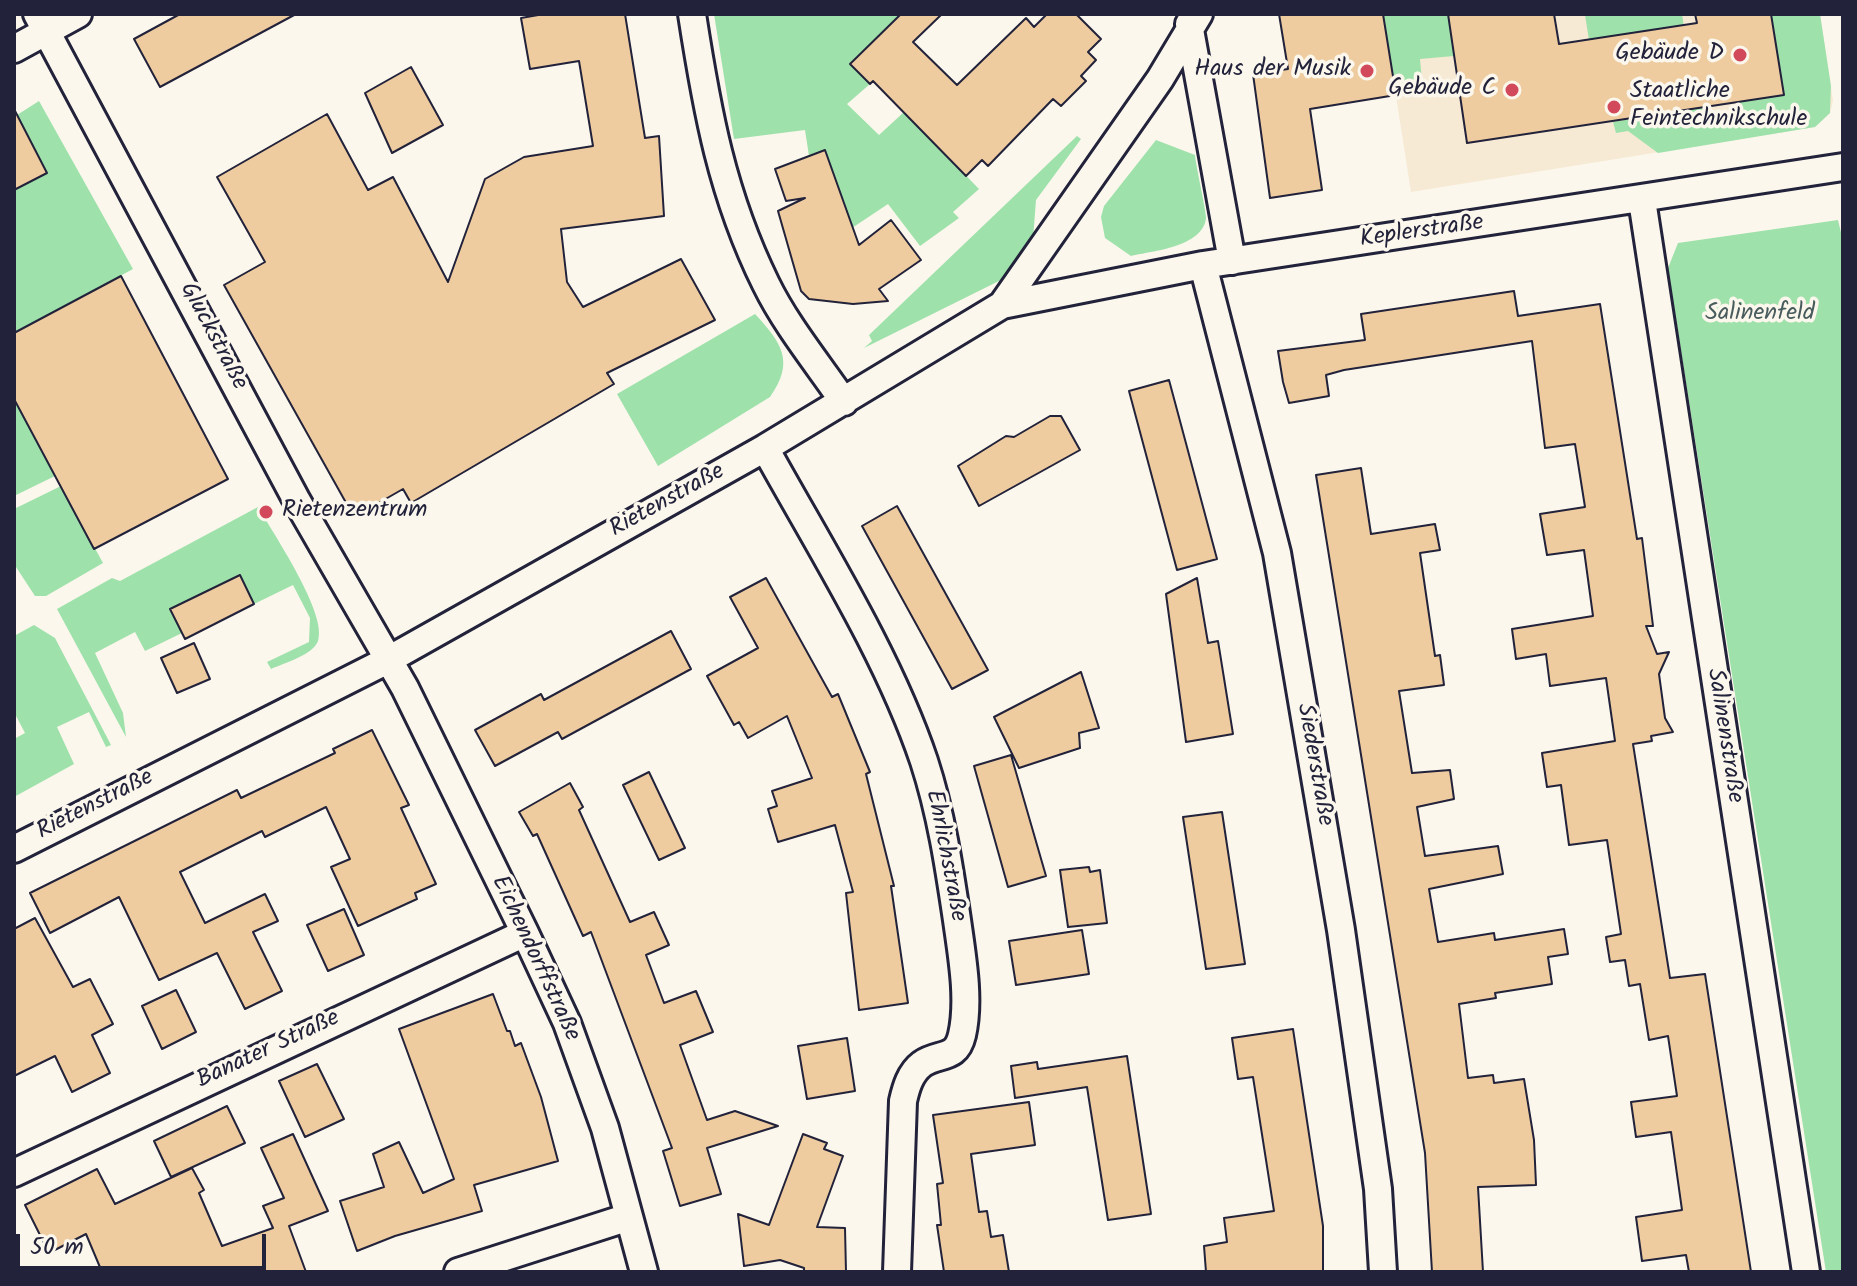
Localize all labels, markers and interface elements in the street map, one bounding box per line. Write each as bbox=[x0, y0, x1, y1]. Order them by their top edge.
place label: Gebäude D bbox=[1615, 41, 1724, 69]
marker: Gebäude D bbox=[1731, 46, 1749, 64]
place label: Haus der Musik bbox=[1194, 57, 1351, 85]
marker: Haus der Musik bbox=[1358, 62, 1376, 80]
place label: Gebäude C bbox=[1388, 76, 1496, 104]
place label: Staatliche Feintechnikschule bbox=[1630, 79, 1807, 135]
marker: Gebäude C bbox=[1503, 81, 1521, 99]
marker: Staatliche Feintechnikschule bbox=[1605, 98, 1623, 116]
street label: Keplerstraße bbox=[1358, 210, 1486, 256]
street label: Gluckstraße bbox=[172, 278, 252, 396]
park label: Salinenfeld bbox=[1705, 301, 1815, 329]
street label: Rietenstraße bbox=[605, 459, 731, 545]
place label: Rietenzentrum bbox=[282, 498, 427, 526]
marker: Rietenzentrum bbox=[257, 503, 275, 521]
street label: Salinenstraße bbox=[1698, 667, 1748, 805]
street label: Siederstraße bbox=[1288, 702, 1338, 828]
street label: Rietenstraße bbox=[33, 764, 159, 848]
street label: Ehrlichstraße bbox=[917, 788, 971, 924]
street label: Eichendorffstraße bbox=[483, 872, 585, 1046]
street label: Banater Straße bbox=[193, 1005, 345, 1097]
scale bar bbox=[20, 1218, 270, 1268]
text: 50 m bbox=[30, 1228, 84, 1267]

